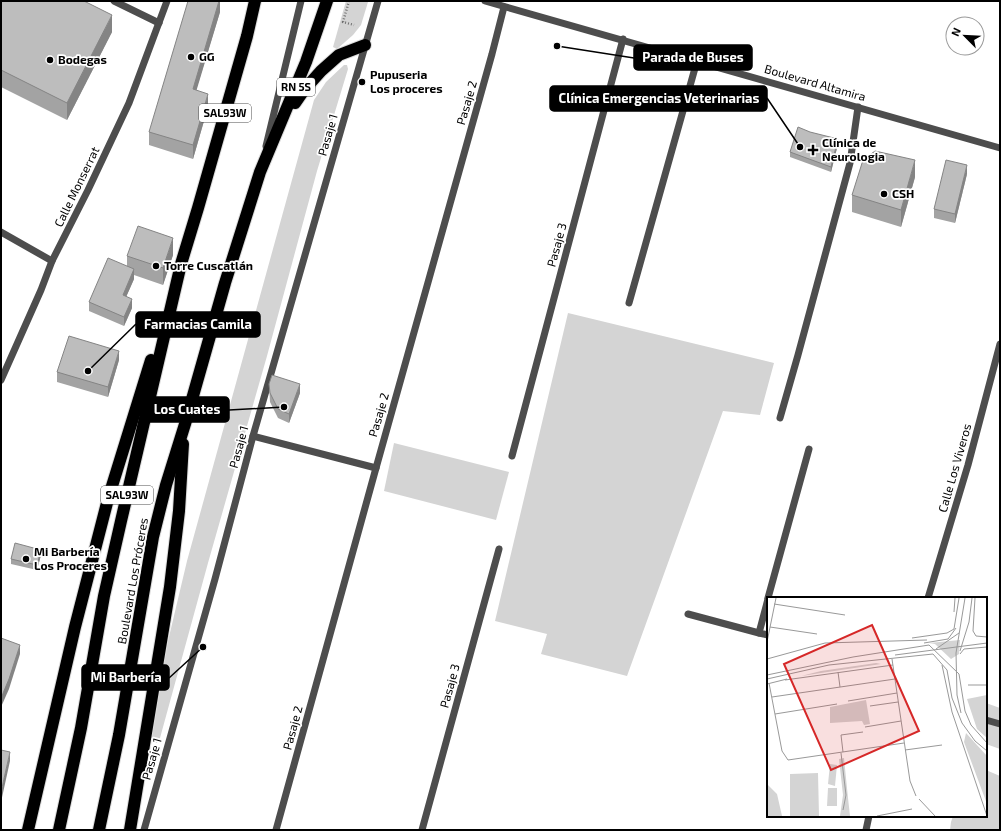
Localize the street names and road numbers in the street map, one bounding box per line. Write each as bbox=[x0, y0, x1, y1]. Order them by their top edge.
street label: Boulevard Altamira bbox=[763, 61, 868, 103]
road number: RN 5S bbox=[277, 78, 315, 96]
street label: Pasaje 2 bbox=[453, 79, 480, 127]
road number: SAL93W bbox=[199, 104, 251, 122]
street label: Pasaje 1 bbox=[314, 112, 341, 158]
street label: Calle Monserrat bbox=[51, 144, 102, 229]
street label: Pasaje 3 bbox=[543, 221, 570, 269]
street label: Pasaje 2 bbox=[365, 391, 392, 439]
street label: Calle Los Viveros bbox=[935, 422, 973, 514]
street label: Pasaje 1 bbox=[226, 424, 251, 470]
road number: SAL93W bbox=[101, 486, 153, 504]
street label: Boulevard Los Próceres bbox=[114, 517, 150, 645]
street label: Pasaje 3 bbox=[436, 662, 463, 710]
street label: Pasaje 2 bbox=[279, 704, 306, 752]
street label: Pasaje 1 bbox=[138, 736, 165, 782]

